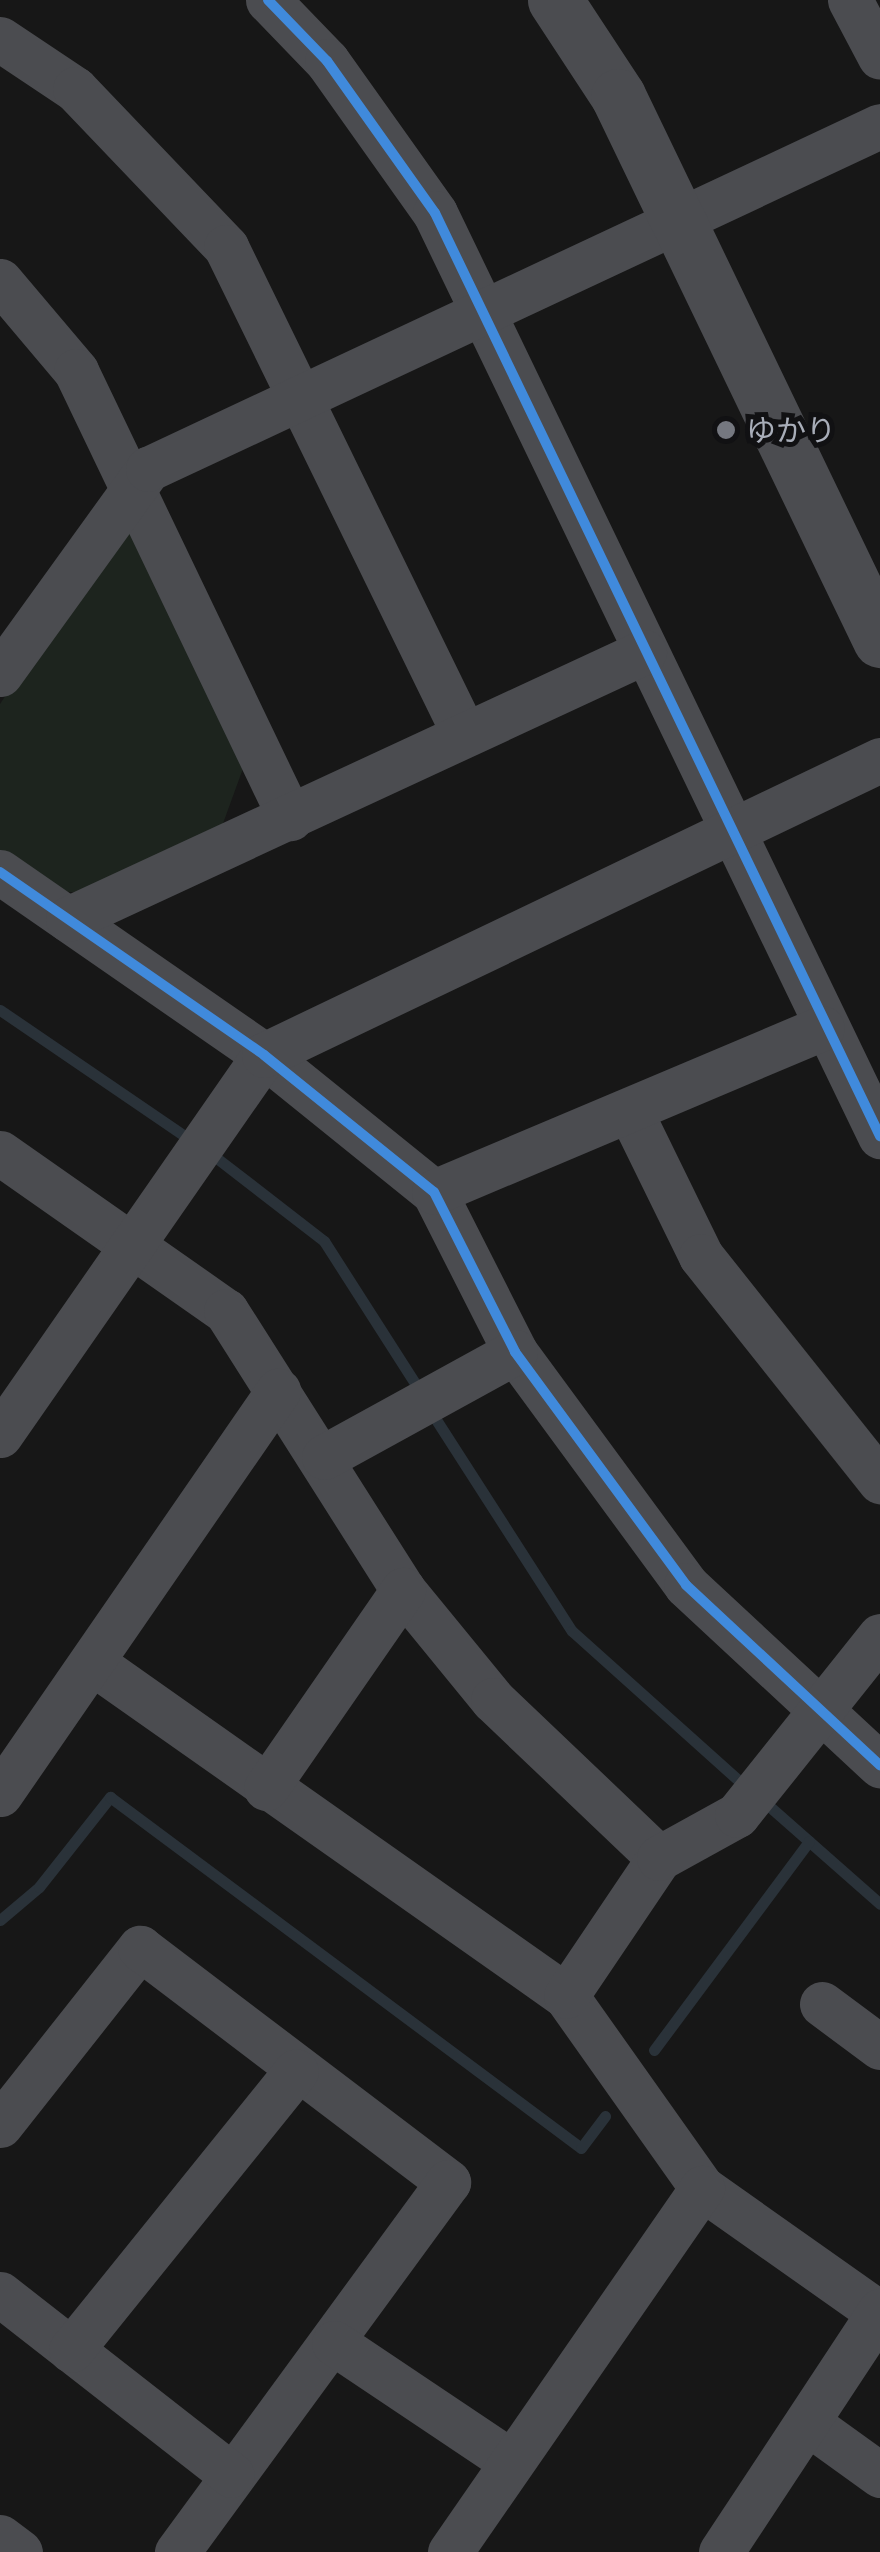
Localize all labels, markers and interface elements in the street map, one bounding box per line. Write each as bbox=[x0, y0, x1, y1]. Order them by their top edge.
place label: ゆかり bbox=[746, 412, 836, 448]
marker: ゆかり bbox=[715, 419, 737, 441]

